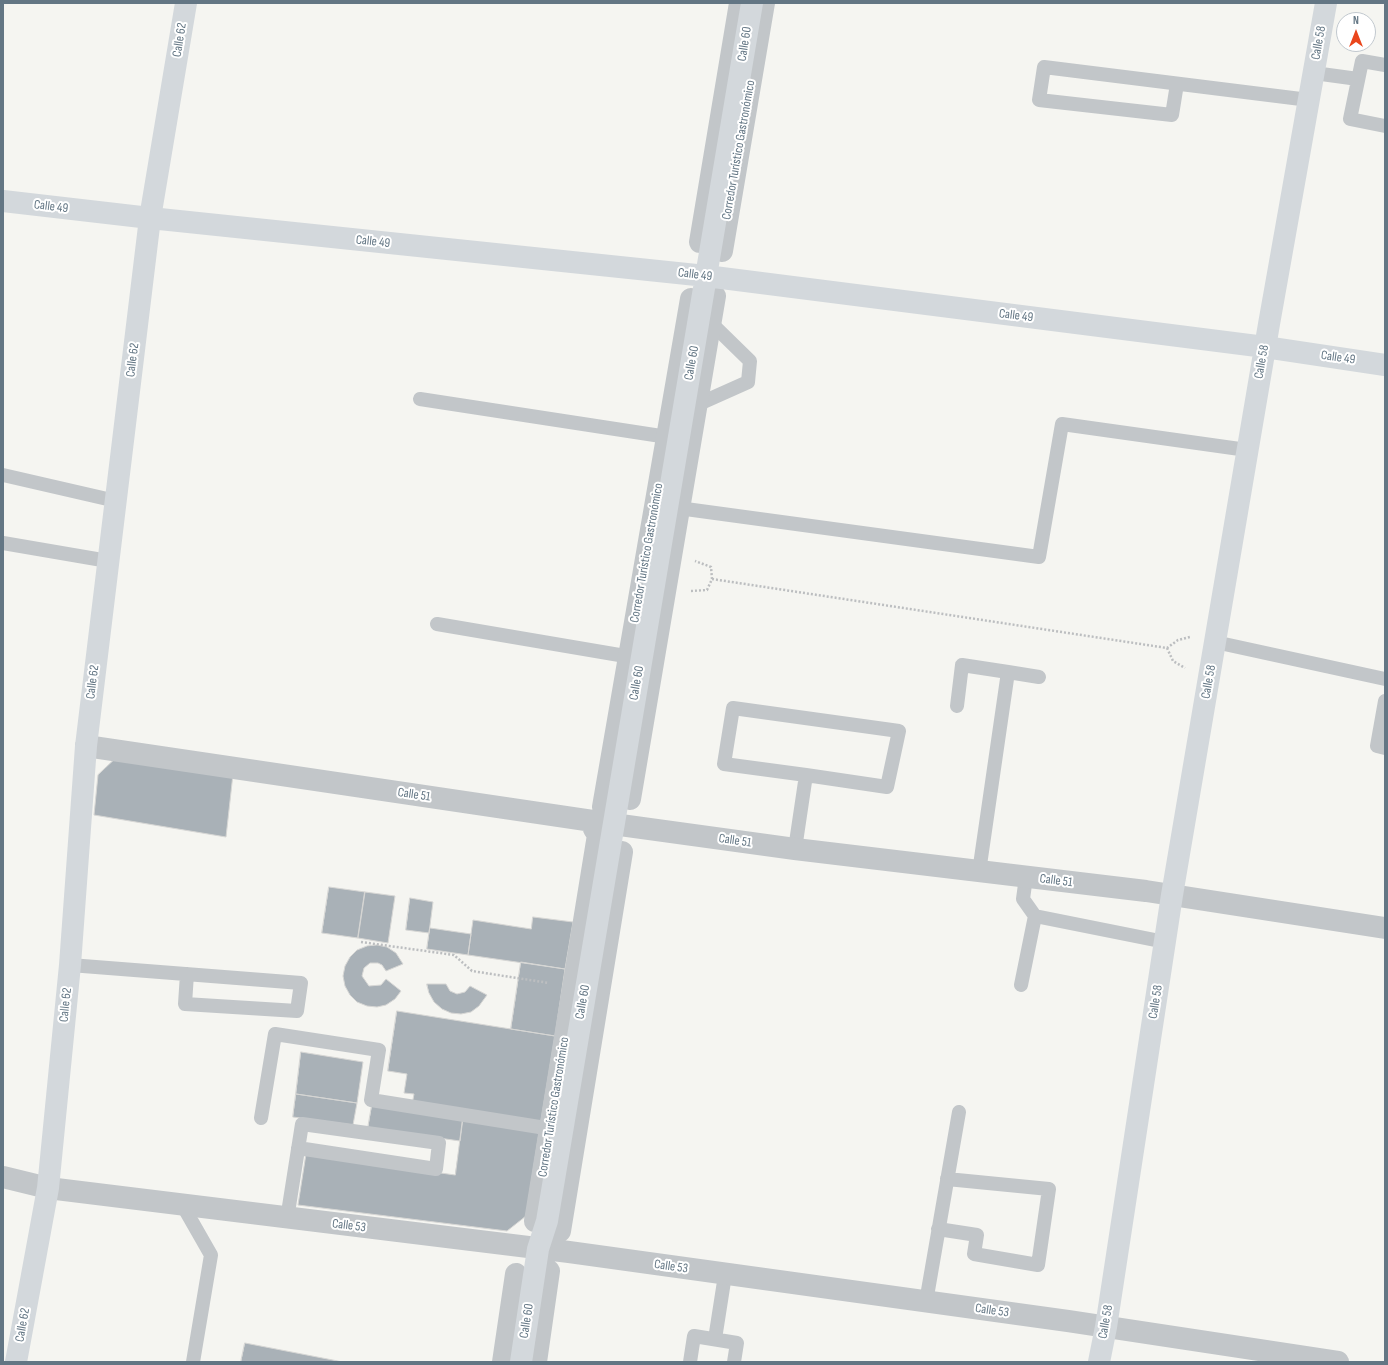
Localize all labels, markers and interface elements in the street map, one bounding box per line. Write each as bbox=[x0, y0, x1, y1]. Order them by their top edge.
north arrow bbox=[1336, 12, 1376, 52]
text: N bbox=[1353, 14, 1359, 27]
street label: Calle 62 bbox=[170, 22, 190, 58]
street label: Calle 58 bbox=[1308, 25, 1330, 61]
street label: Calle 60 bbox=[735, 26, 755, 62]
street label: Corredor Turístico Gastronómico bbox=[719, 79, 759, 221]
street label: Calle 49 bbox=[33, 197, 69, 217]
street label: Calle 49 bbox=[355, 232, 391, 252]
street label: Calle 49 bbox=[677, 265, 713, 285]
street label: Calle 49 bbox=[998, 306, 1034, 326]
street label: Calle 62 bbox=[123, 342, 143, 378]
street label: Calle 58 bbox=[1251, 344, 1273, 380]
street label: Calle 60 bbox=[681, 345, 703, 381]
street label: Calle 49 bbox=[1320, 348, 1356, 368]
street label: Corredor Turístico Gastronómico bbox=[627, 482, 667, 624]
street label: Calle 62 bbox=[83, 664, 103, 700]
street label: Calle 58 bbox=[1198, 664, 1220, 700]
street label: Calle 60 bbox=[626, 665, 648, 701]
street label: Calle 51 bbox=[397, 785, 431, 805]
street label: Calle 51 bbox=[718, 831, 752, 851]
street label: Calle 51 bbox=[1039, 871, 1073, 891]
street label: Calle 60 bbox=[572, 984, 594, 1020]
street label: Calle 58 bbox=[1146, 984, 1166, 1020]
street label: Calle 62 bbox=[56, 987, 76, 1023]
street label: Corredor Turístico Gastronómico bbox=[535, 1036, 573, 1178]
street label: Calle 53 bbox=[331, 1216, 367, 1236]
street label: Calle 53 bbox=[653, 1257, 689, 1277]
street label: Calle 53 bbox=[974, 1301, 1010, 1321]
street label: Calle 60 bbox=[517, 1303, 537, 1339]
street label: Calle 58 bbox=[1095, 1304, 1117, 1340]
street label: Calle 62 bbox=[12, 1307, 34, 1343]

